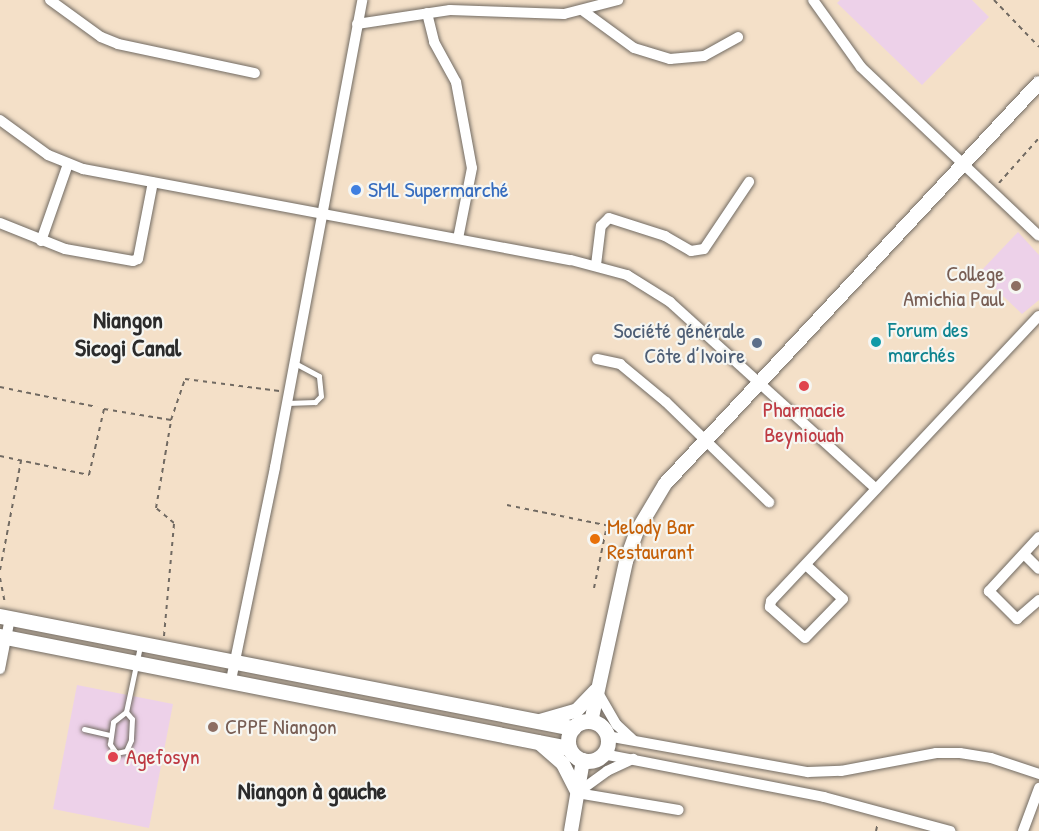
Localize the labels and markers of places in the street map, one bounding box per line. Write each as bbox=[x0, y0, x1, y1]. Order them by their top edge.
place label: SML Supermarché bbox=[368, 177, 509, 203]
marker: SML Supermarché bbox=[349, 183, 363, 197]
place label: College Amichia Paul bbox=[903, 260, 1004, 312]
marker: College Amichia Paul bbox=[1009, 279, 1023, 293]
place label: Forum des marchés bbox=[888, 316, 968, 368]
place label: Société générale Côte d’Ivoire bbox=[613, 317, 745, 368]
marker: Forum des marchés bbox=[869, 335, 883, 349]
marker: Société générale Côte d’Ivoire bbox=[750, 336, 764, 350]
marker: Pharmacie Beyniouah bbox=[797, 379, 811, 393]
place label: Pharmacie Beyniouah bbox=[763, 396, 845, 448]
place label: Melody Bar Restaurant bbox=[607, 513, 695, 564]
marker: Melody Bar Restaurant bbox=[588, 532, 602, 546]
place label: CPPE Niangon bbox=[225, 714, 337, 740]
marker: CPPE Niangon bbox=[206, 720, 220, 734]
place label: Agefosyn bbox=[126, 744, 200, 770]
marker: Agefosyn bbox=[104, 748, 122, 766]

